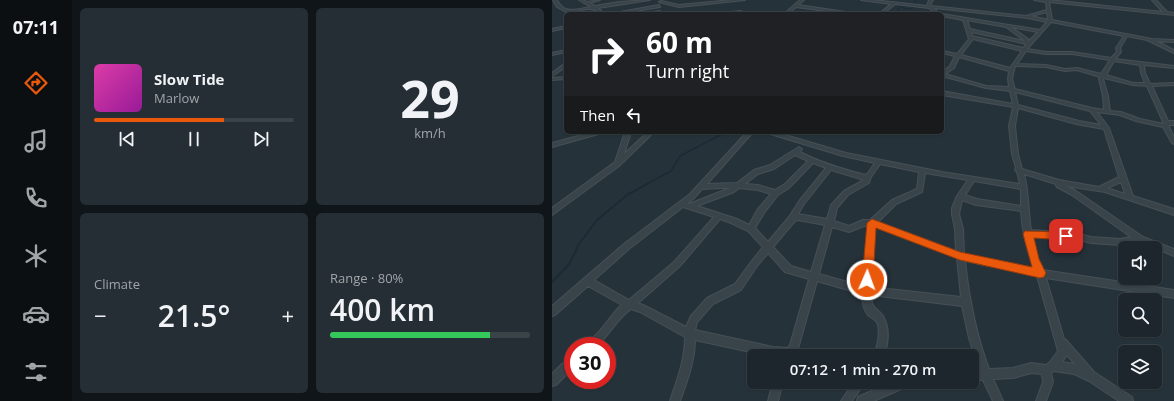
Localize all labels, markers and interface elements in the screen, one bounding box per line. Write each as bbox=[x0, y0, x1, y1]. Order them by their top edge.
text: 07:11 bbox=[13, 15, 59, 39]
text: 60 m bbox=[646, 23, 713, 61]
icon: right bbox=[580, 28, 632, 80]
text: Turn right bbox=[646, 59, 729, 83]
text: 29 bbox=[400, 62, 460, 133]
icon: directions bbox=[22, 69, 50, 97]
text: Slow Tide bbox=[154, 69, 224, 89]
text: Marlow bbox=[154, 89, 199, 107]
icon: left bbox=[623, 104, 645, 126]
text: Then bbox=[580, 105, 615, 125]
text: km/h bbox=[414, 124, 446, 142]
icon: music bbox=[22, 127, 50, 155]
icon: previous bbox=[116, 128, 138, 150]
icon: pause bbox=[183, 128, 205, 150]
icon: next bbox=[250, 128, 272, 150]
icon: phone bbox=[22, 184, 50, 212]
pin bbox=[1049, 219, 1083, 253]
icon: arrive bbox=[1055, 225, 1077, 247]
map controls bbox=[1118, 241, 1162, 389]
button: sound bbox=[1118, 241, 1162, 285]
icon: climate bbox=[22, 242, 50, 270]
position arrow bbox=[846, 259, 888, 301]
text: Range · 80% bbox=[330, 269, 403, 287]
text: Climate bbox=[94, 275, 140, 293]
text: 400 km bbox=[330, 289, 435, 330]
button: search bbox=[1118, 293, 1162, 337]
text: 21.5° bbox=[158, 295, 230, 336]
icon: car bbox=[22, 300, 50, 328]
text: − bbox=[94, 300, 107, 330]
text: + bbox=[281, 300, 294, 330]
speed limit sign: 30 bbox=[564, 337, 616, 389]
button: layers bbox=[1118, 345, 1162, 389]
icon: filters bbox=[22, 358, 50, 386]
text: 07:12 · 1 min · 270 m bbox=[790, 359, 936, 379]

